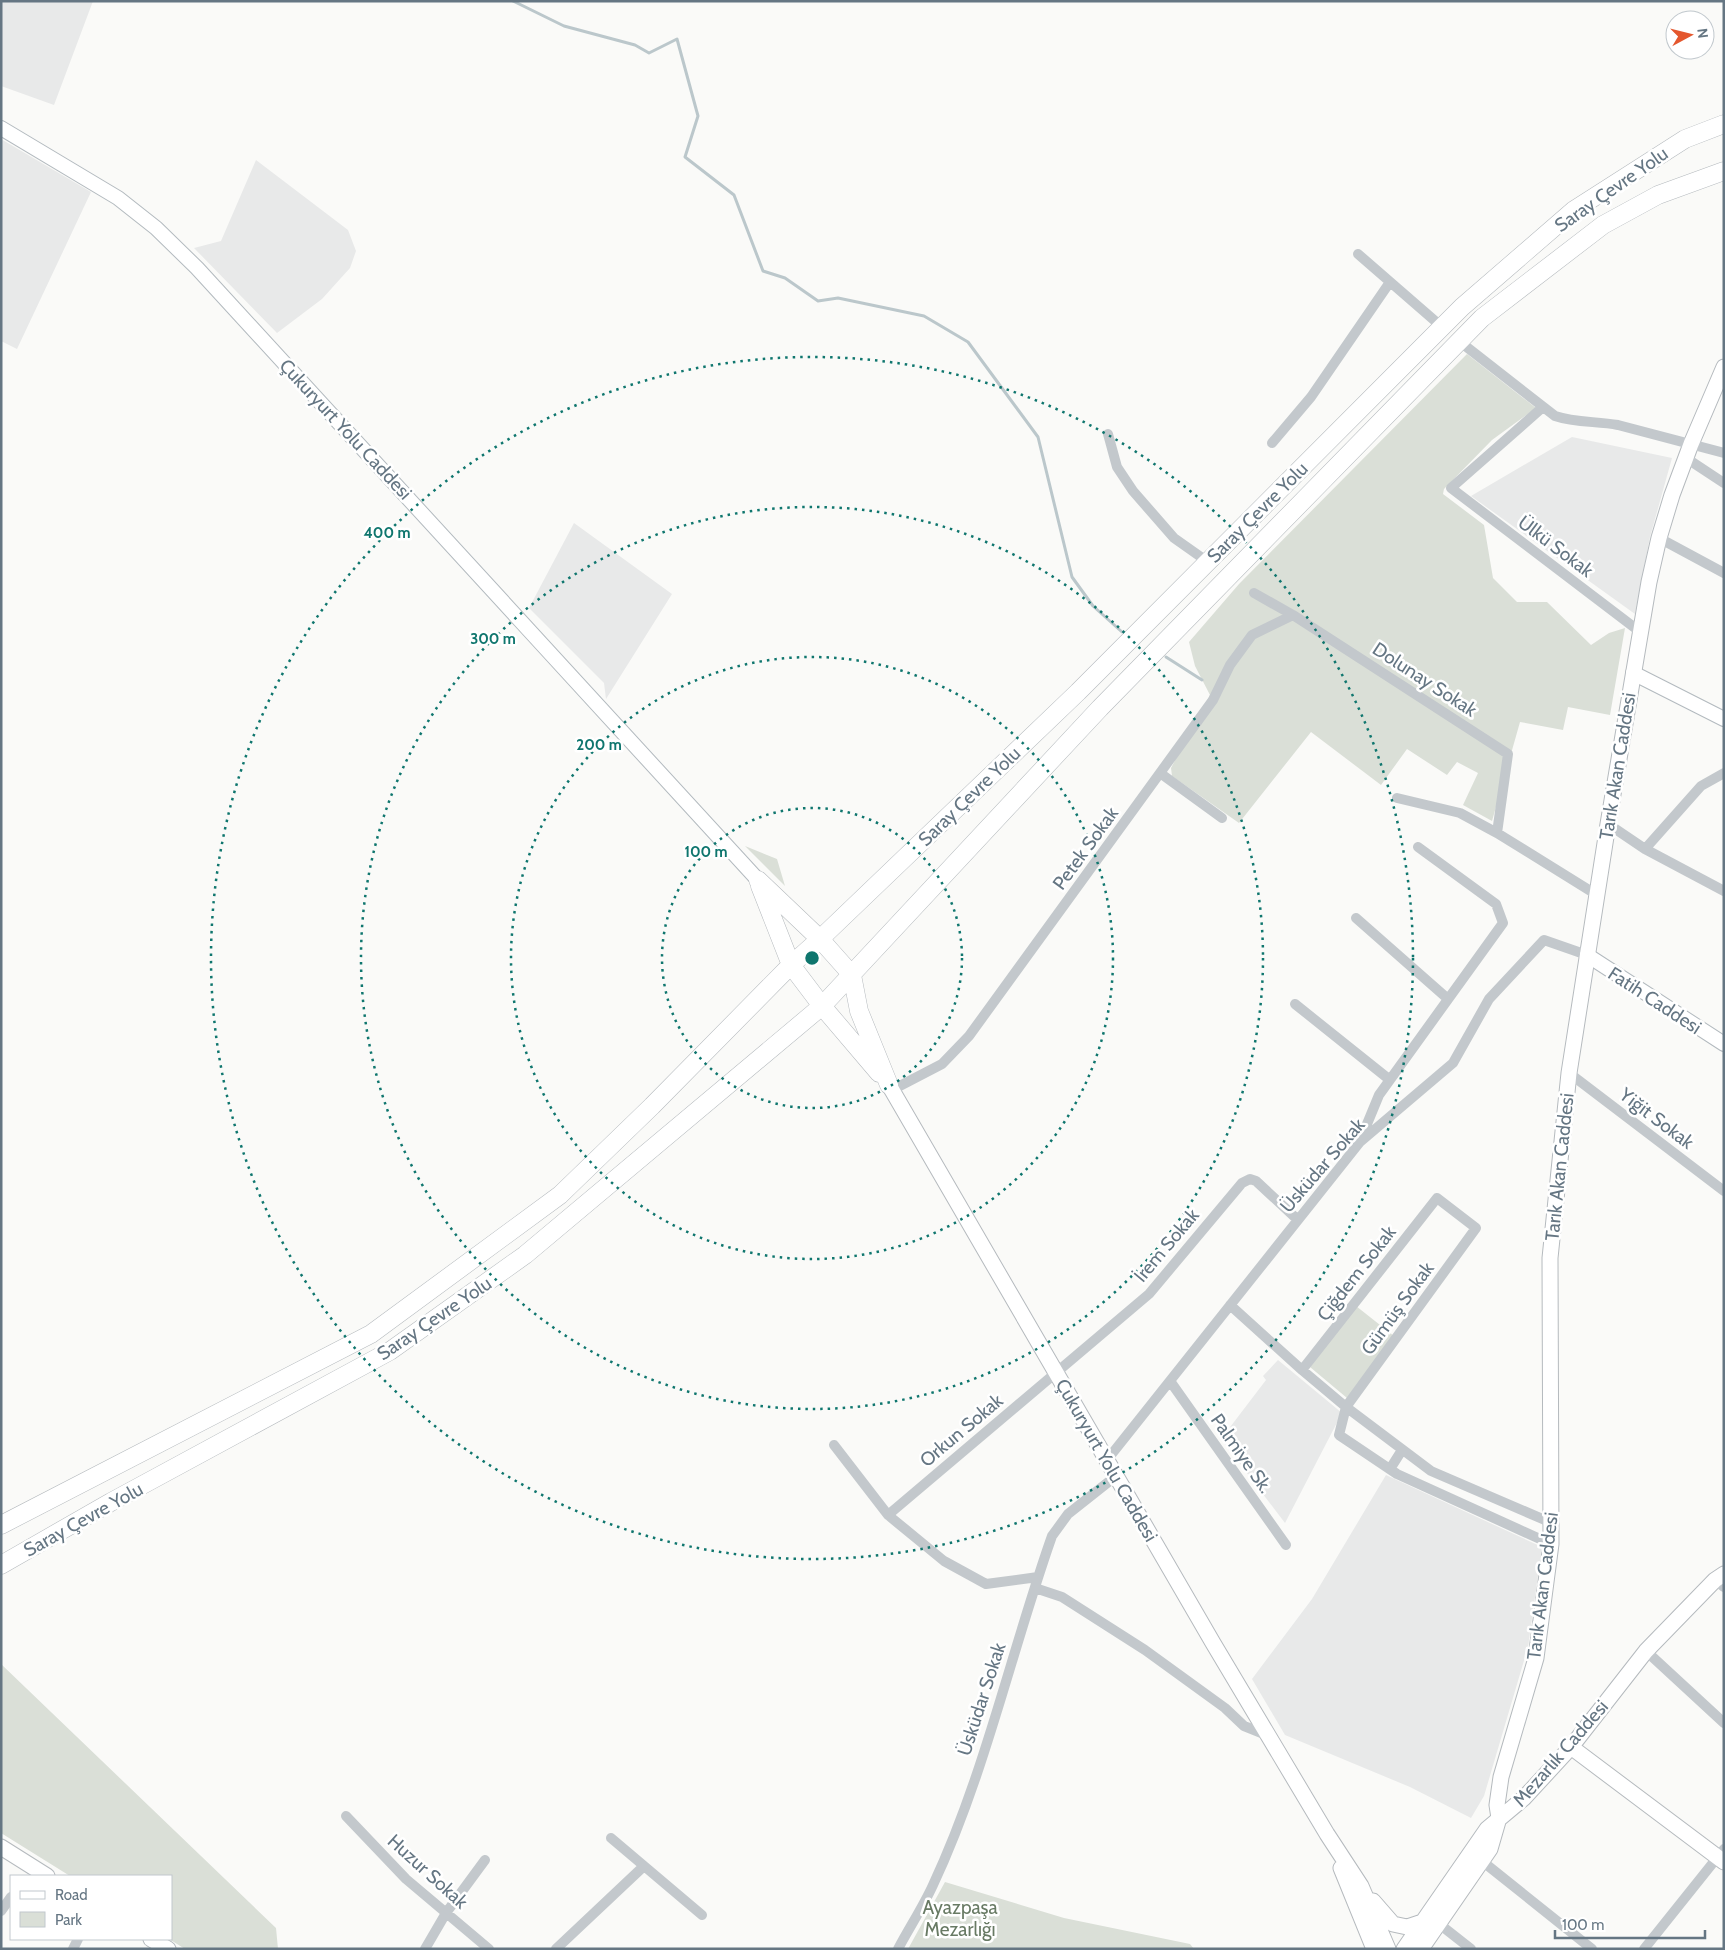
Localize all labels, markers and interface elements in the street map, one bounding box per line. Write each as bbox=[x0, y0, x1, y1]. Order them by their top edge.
north arrow bbox=[1665, 10, 1715, 60]
text: N bbox=[1693, 27, 1712, 39]
street label: Saray Çevre Yolu bbox=[1550, 142, 1672, 237]
street label: Çukuryurt Yolu Caddesi bbox=[274, 354, 417, 504]
street label: Saray Çevre Yolu bbox=[1202, 457, 1312, 567]
street label: Ülkü Sokak bbox=[1513, 511, 1598, 582]
text: 400 m bbox=[364, 524, 410, 542]
text: 300 m bbox=[470, 630, 516, 648]
street label: Dolunay Sokak bbox=[1368, 637, 1481, 722]
street label: Tarık Akan Caddesi bbox=[1595, 691, 1640, 841]
text: 200 m bbox=[576, 736, 622, 754]
street label: Saray Çevre Yolu bbox=[914, 742, 1025, 851]
street label: Petek Sokak bbox=[1048, 802, 1123, 894]
text: 100 m bbox=[684, 843, 728, 861]
centre of rings bbox=[803, 949, 821, 967]
street label: Fatih Caddesi bbox=[1604, 962, 1706, 1039]
street label: Yiğit Sokak bbox=[1614, 1082, 1699, 1154]
street label: Tarık Akan Caddesi bbox=[1540, 1092, 1579, 1242]
street label: Üsküdar Sokak bbox=[1275, 1113, 1370, 1217]
street label: İrem Sokak bbox=[1129, 1204, 1204, 1287]
street label: Çiğdem Sokak bbox=[1312, 1221, 1401, 1326]
street label: Gümüş Sokak bbox=[1356, 1257, 1439, 1359]
street label: Saray Çevre Yolu bbox=[373, 1272, 496, 1365]
street label: Çukuryurt Yolu Caddesi bbox=[1051, 1375, 1163, 1546]
street label: Orkun Sokak bbox=[915, 1389, 1008, 1472]
street label: Palmiye Sk. bbox=[1206, 1409, 1277, 1497]
street label: Saray Çevre Yolu bbox=[20, 1477, 147, 1562]
street label: Tarık Akan Caddesi bbox=[1522, 1511, 1563, 1661]
street label: Üsküdar Sokak bbox=[952, 1639, 1011, 1759]
street label: Mezarlık Caddesi bbox=[1508, 1695, 1613, 1811]
street label: Huzur Sokak bbox=[383, 1829, 473, 1914]
legend bbox=[10, 1875, 172, 1940]
text: Road bbox=[55, 1886, 88, 1904]
park label: Ayazpaşa Mezarlığı bbox=[922, 1896, 998, 1941]
scale bar bbox=[1555, 1908, 1705, 1940]
text: Park bbox=[55, 1911, 82, 1929]
text: 100 m bbox=[1562, 1916, 1604, 1934]

